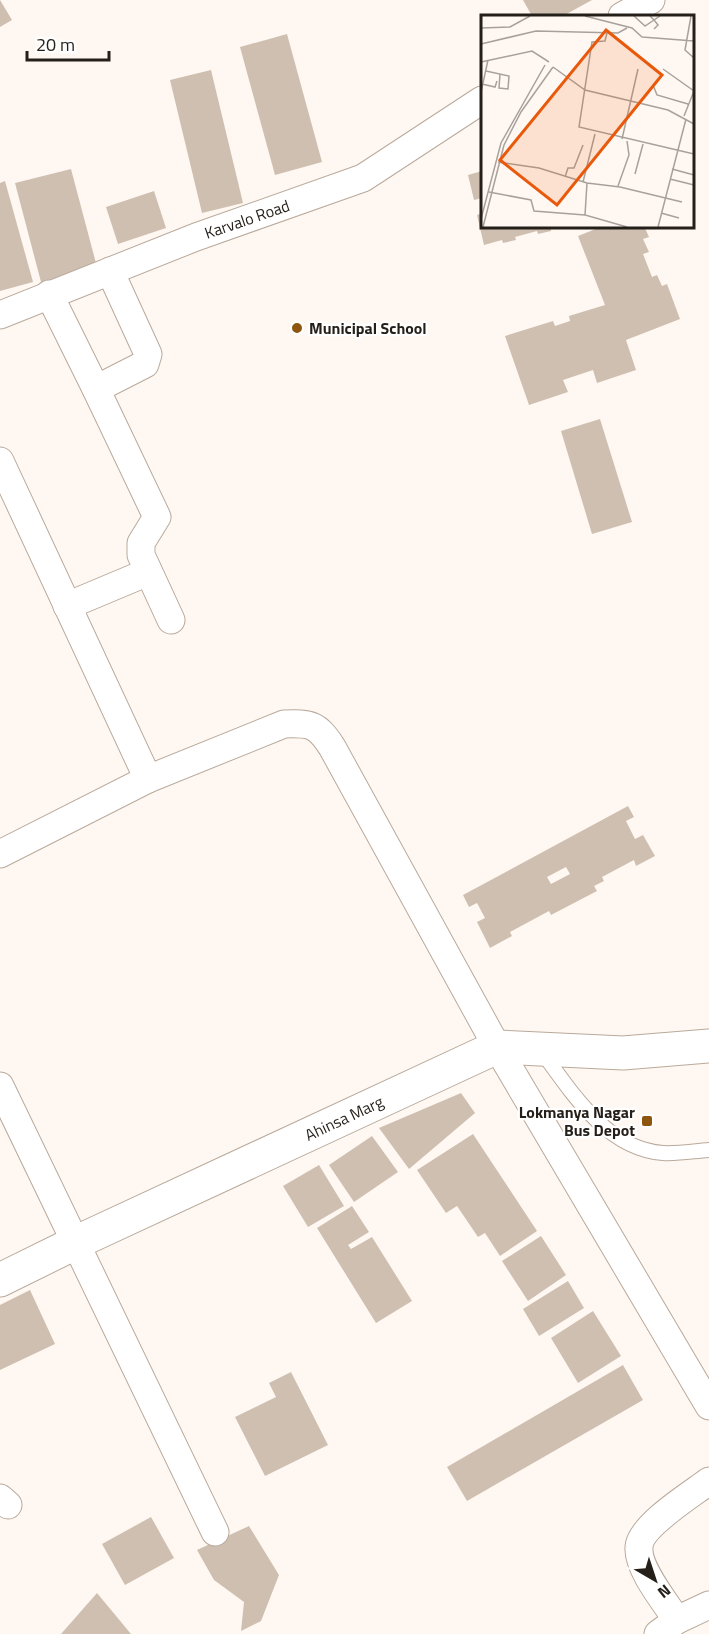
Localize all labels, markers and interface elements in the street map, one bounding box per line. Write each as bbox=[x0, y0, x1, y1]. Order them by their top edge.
inset map bbox=[481, 15, 694, 228]
scale bar bbox=[27, 24, 110, 62]
text: 20 m bbox=[36, 31, 75, 58]
street label: Karvalo Road bbox=[201, 193, 293, 245]
place label: Municipal School bbox=[309, 316, 427, 340]
marker: Municipal School bbox=[290, 321, 304, 335]
street label: Ahinsa Marg bbox=[301, 1089, 387, 1147]
place label: Lokmanya Nagar Bus Depot bbox=[519, 1100, 635, 1142]
marker: Lokmanya Nagar Bus Depot bbox=[640, 1114, 654, 1128]
north arrow bbox=[625, 1550, 685, 1610]
text: N bbox=[653, 1579, 676, 1604]

